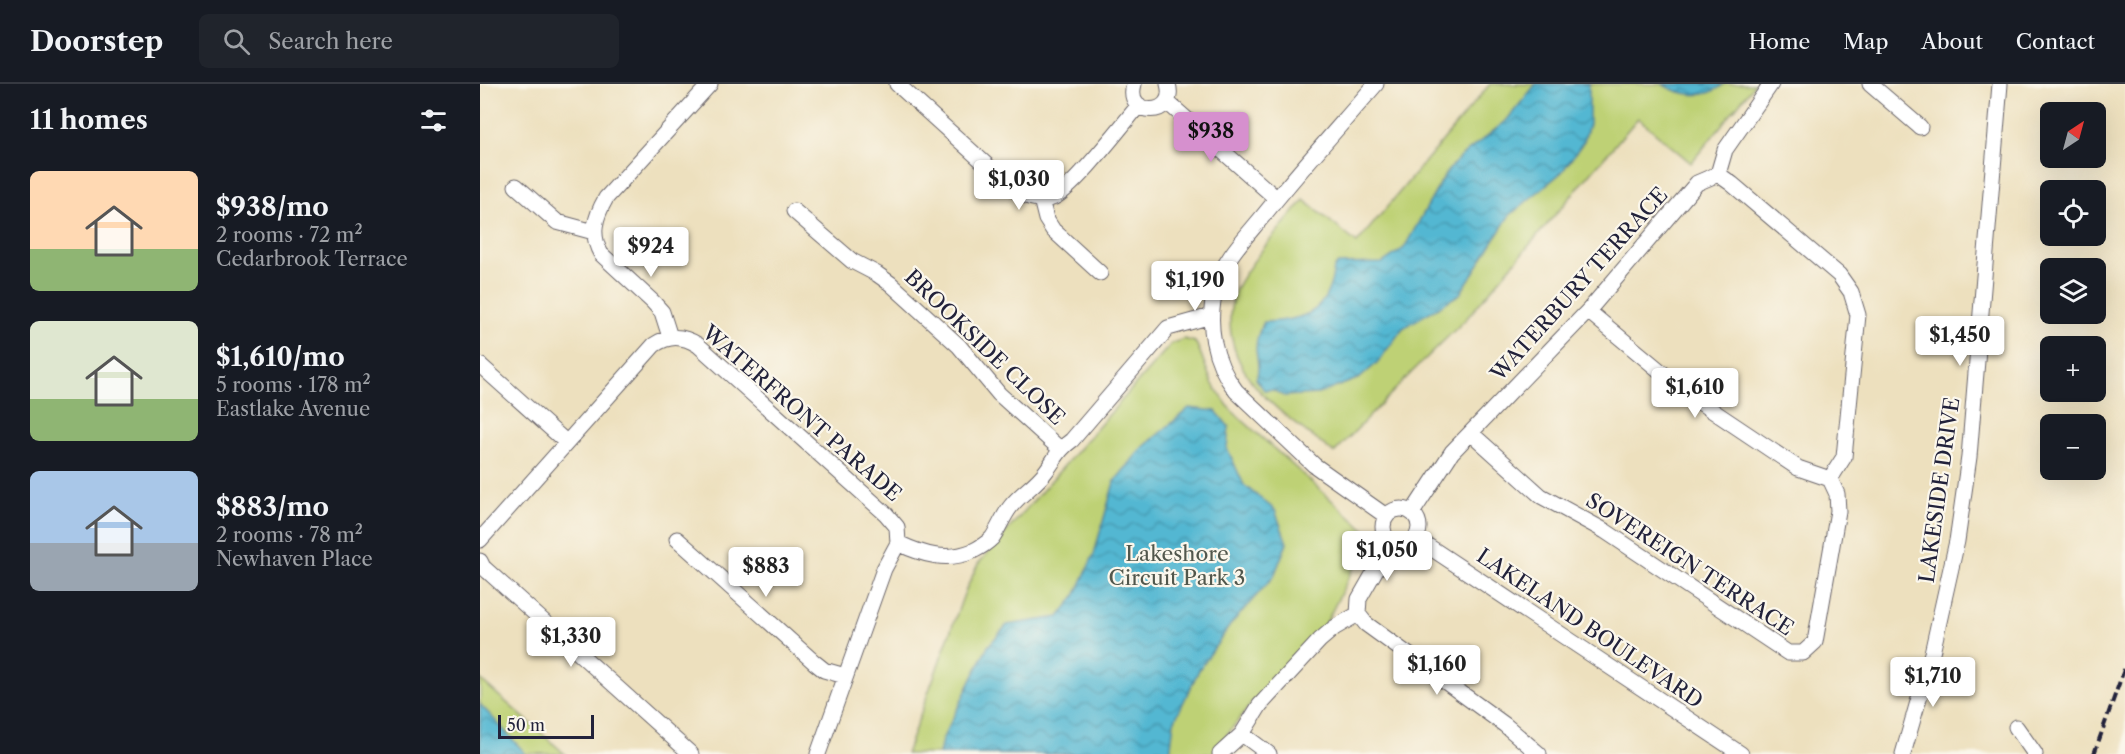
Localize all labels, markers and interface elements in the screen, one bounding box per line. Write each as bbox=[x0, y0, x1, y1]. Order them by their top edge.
search box bbox=[199, 14, 619, 68]
text: Doorstep bbox=[30, 24, 163, 58]
icon: search bbox=[220, 25, 253, 58]
text: Search here bbox=[268, 28, 393, 55]
text: Home bbox=[1749, 29, 1810, 54]
text: Map bbox=[1843, 29, 1888, 54]
text: About bbox=[1921, 29, 1983, 54]
text: Contact bbox=[2016, 29, 2095, 54]
north arrow bbox=[2040, 102, 2106, 168]
map controls bbox=[2040, 102, 2106, 480]
text: 11 homes bbox=[30, 104, 148, 136]
icon: filters bbox=[417, 104, 450, 137]
pin: $938 bbox=[1175, 112, 1247, 163]
text: $938 bbox=[1188, 119, 1234, 143]
pin: $1,030 bbox=[970, 160, 1068, 211]
text: $1,030 bbox=[988, 167, 1050, 191]
button: locate bbox=[2040, 180, 2106, 246]
street label: WATERBURY TERRACE bbox=[1485, 182, 1673, 387]
text: $938/mo bbox=[216, 191, 329, 223]
icon: home bbox=[78, 195, 150, 267]
text: 2 rooms · 72 m² bbox=[216, 223, 363, 247]
pin: $924 bbox=[615, 227, 687, 278]
text: $924 bbox=[628, 234, 674, 258]
text: Cedarbrook Terrace bbox=[216, 247, 408, 271]
button: layers bbox=[2040, 258, 2106, 324]
pin: $1,190 bbox=[1146, 261, 1244, 312]
street label: BROOKSIDE CLOSE bbox=[900, 264, 1070, 430]
text: $1,190 bbox=[1165, 268, 1225, 292]
pin: $1,450 bbox=[1911, 316, 2009, 367]
street label: WATERFRONT PARADE bbox=[697, 319, 907, 506]
text: $1,450 bbox=[1929, 323, 1991, 347]
button: + bbox=[2040, 336, 2106, 402]
text: $1,610/mo bbox=[216, 341, 345, 373]
icon: home bbox=[78, 345, 150, 417]
pin: $1,610 bbox=[1646, 368, 1744, 419]
text: 5 rooms · 178 m² bbox=[216, 373, 371, 397]
text: $1,610 bbox=[1665, 375, 1725, 399]
street label: LAKESIDE DRIVE bbox=[1914, 396, 1964, 584]
text: Eastlake Avenue bbox=[216, 397, 370, 421]
button: − bbox=[2040, 414, 2106, 480]
street label: SOVEREIGN TERRACE bbox=[1582, 488, 1798, 640]
text: $883/mo bbox=[216, 491, 329, 523]
icon: home bbox=[78, 495, 150, 567]
text: 2 rooms · 78 m² bbox=[216, 523, 363, 547]
pin: $1,050 bbox=[1338, 531, 1436, 582]
text: $1,050 bbox=[1356, 538, 1418, 562]
park label: Lakeshore Circuit Park 3 bbox=[1109, 541, 1245, 590]
street label: LAKELAND BOULEVARD bbox=[1472, 543, 1708, 713]
text: Newhaven Place bbox=[216, 547, 373, 571]
pin: $883 bbox=[730, 547, 802, 598]
text: $883 bbox=[742, 554, 790, 578]
pin: $1,330 bbox=[522, 617, 620, 668]
text: $1,330 bbox=[540, 624, 602, 648]
pin: $1,160 bbox=[1388, 645, 1486, 696]
text: $1,160 bbox=[1407, 652, 1467, 676]
pin: $1,710 bbox=[1884, 657, 1982, 708]
text: $1,710 bbox=[1904, 664, 1962, 688]
scale bar bbox=[498, 712, 594, 740]
text: 50 m bbox=[507, 715, 545, 735]

